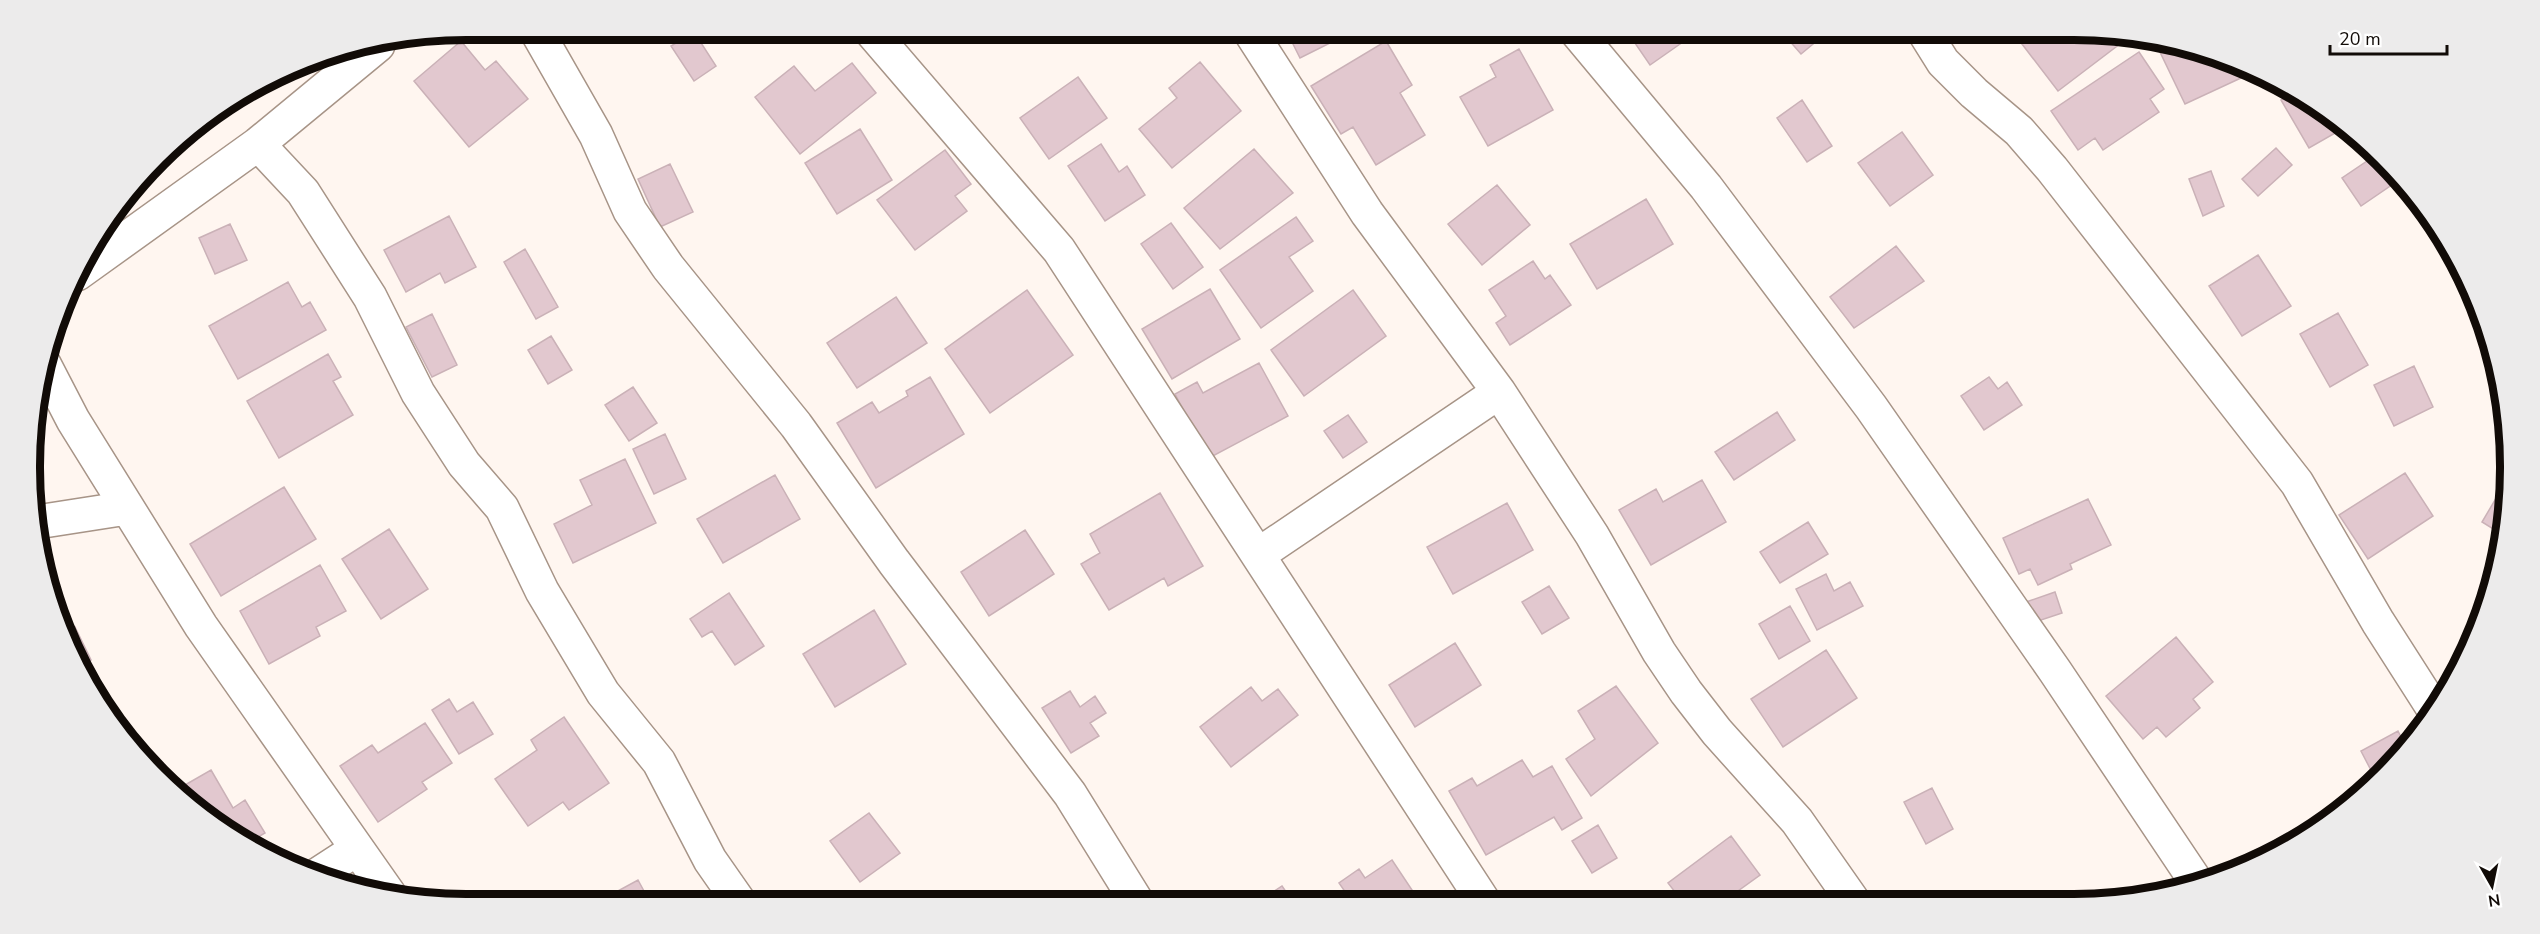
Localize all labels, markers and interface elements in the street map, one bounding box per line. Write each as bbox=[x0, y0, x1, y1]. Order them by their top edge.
scale bar bbox=[2330, 18, 2447, 56]
text: 20 m bbox=[2339, 27, 2381, 51]
north arrow bbox=[2462, 856, 2522, 916]
text: N bbox=[2487, 888, 2502, 912]

